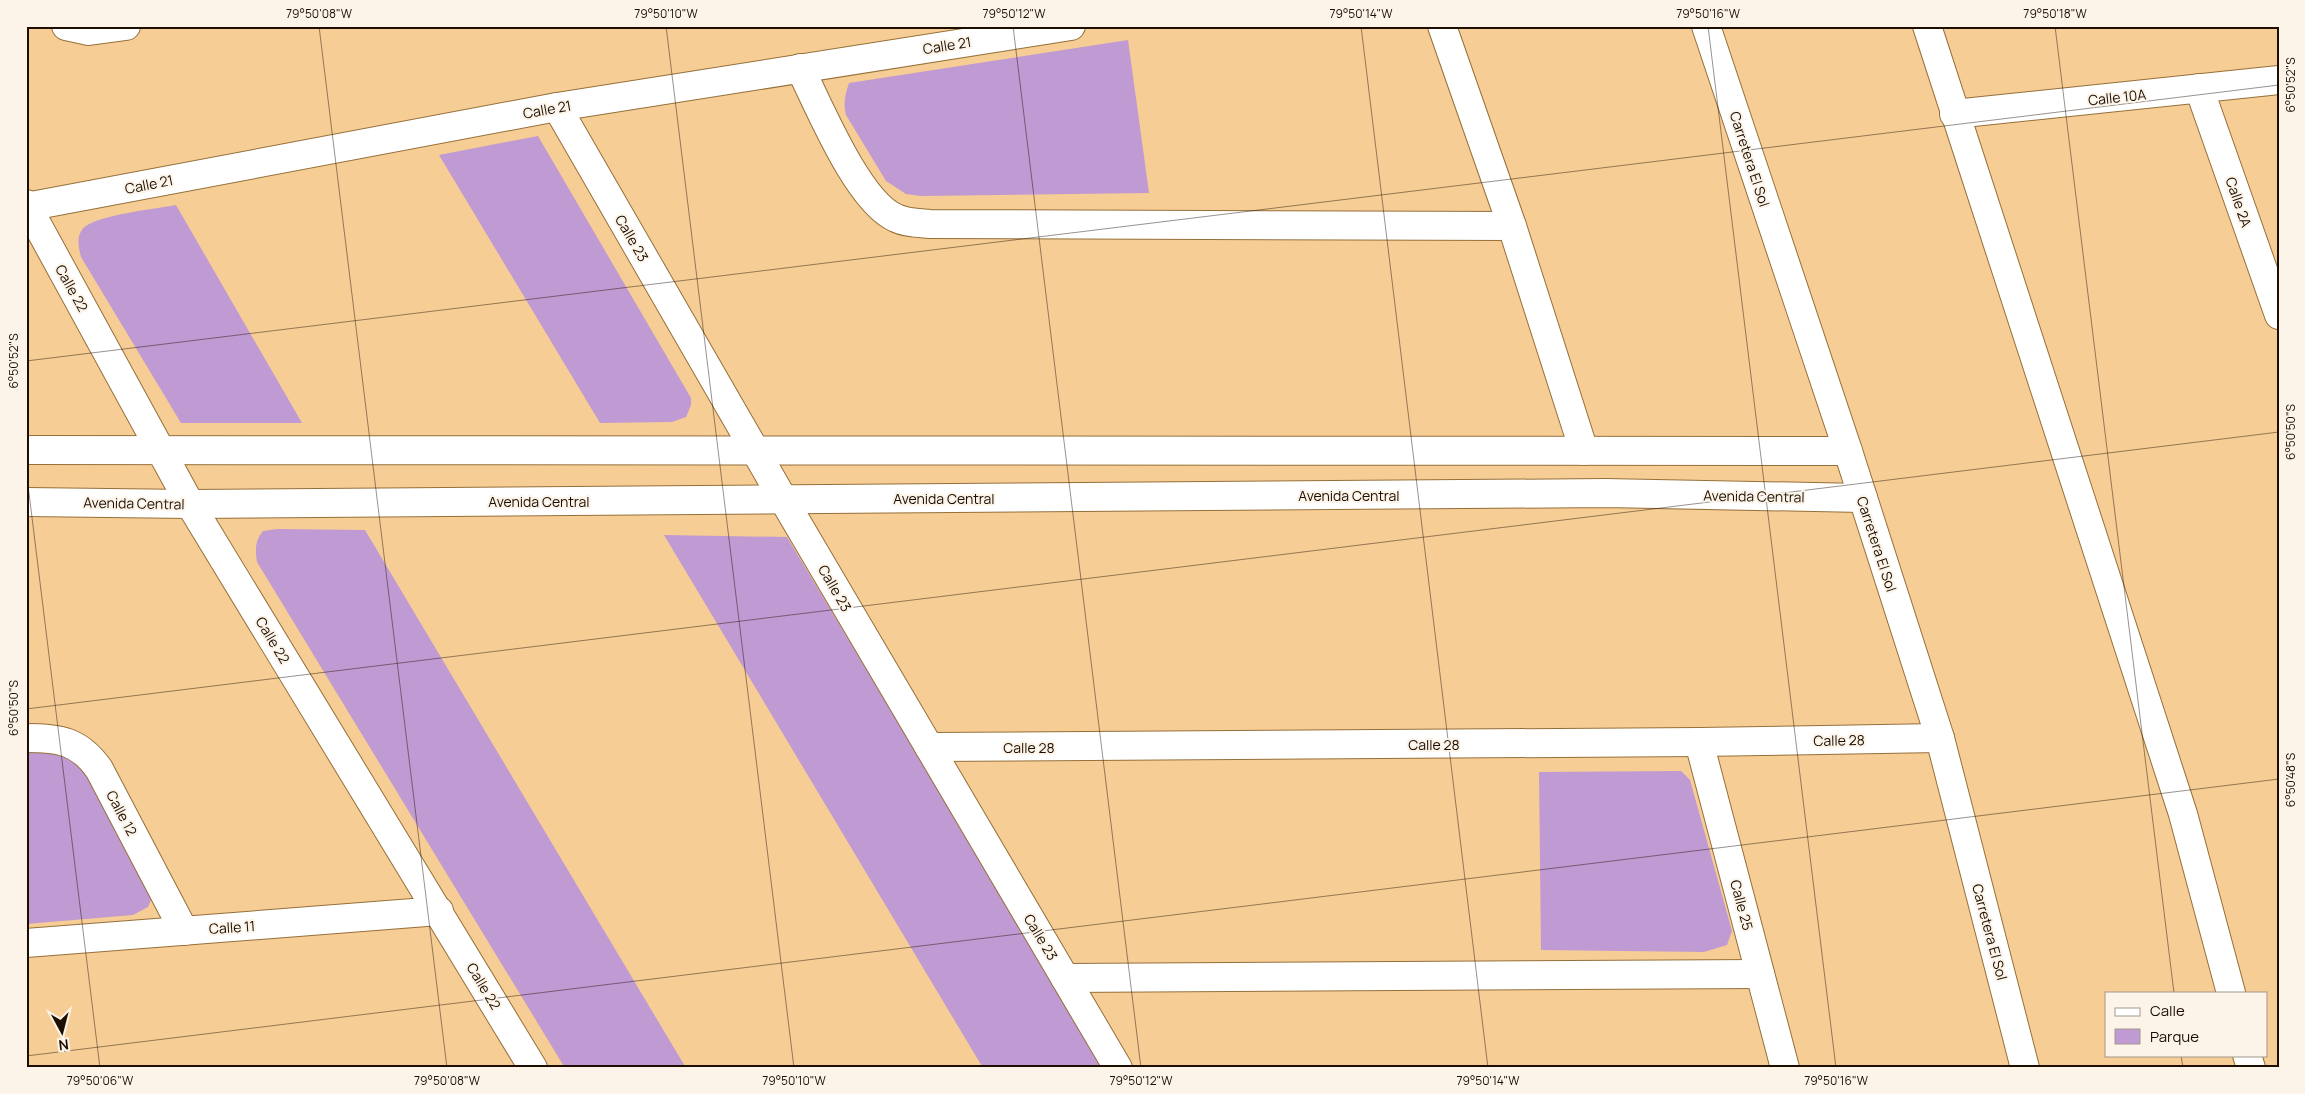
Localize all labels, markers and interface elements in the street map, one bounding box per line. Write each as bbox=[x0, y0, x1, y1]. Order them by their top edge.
text: 79°50'08"W bbox=[286, 5, 353, 22]
text: 79°50'10"W bbox=[634, 5, 699, 22]
text: 79°50'12"W bbox=[982, 5, 1046, 22]
text: 79°50'14"W bbox=[1329, 5, 1393, 22]
text: 79°50'16"W bbox=[1676, 5, 1741, 22]
text: 79°50'18"W bbox=[2023, 5, 2087, 22]
street label: Calle 21 bbox=[921, 32, 973, 58]
text: 6°50'52"S bbox=[2282, 57, 2299, 113]
street label: Calle 10A bbox=[2087, 84, 2147, 109]
street label: Calle 21 bbox=[521, 95, 573, 123]
street label: Carretera El Sol bbox=[1726, 109, 1774, 209]
street label: Calle 21 bbox=[123, 170, 175, 198]
street label: Calle 2A bbox=[2222, 174, 2256, 230]
street label: Calle 23 bbox=[611, 211, 653, 265]
street label: Calle 22 bbox=[51, 261, 93, 315]
text: 6°50'52"S bbox=[5, 333, 22, 389]
text: 6°50'50"S bbox=[2282, 404, 2299, 460]
street label: Avenida Central bbox=[1298, 486, 1400, 505]
street label: Avenida Central bbox=[1703, 486, 1805, 506]
street label: Avenida Central bbox=[893, 489, 995, 508]
street label: Avenida Central bbox=[488, 492, 590, 511]
street label: Avenida Central bbox=[83, 493, 185, 513]
street label: Carretera El Sol bbox=[1853, 494, 1901, 594]
street label: Calle 23 bbox=[814, 561, 856, 615]
street label: Calle 22 bbox=[252, 613, 294, 667]
text: 6°50'50"S bbox=[5, 680, 22, 736]
street label: Calle 28 bbox=[1813, 730, 1865, 750]
street label: Calle 28 bbox=[1408, 735, 1460, 754]
street label: Calle 28 bbox=[1003, 738, 1055, 757]
text: 6°50'48"S bbox=[2282, 753, 2299, 807]
street label: Calle 12 bbox=[102, 787, 142, 839]
street label: Calle 25 bbox=[1726, 878, 1758, 932]
street label: Carretera El Sol bbox=[1968, 882, 2012, 982]
street label: Calle 23 bbox=[1020, 910, 1062, 964]
street label: Calle 11 bbox=[208, 916, 256, 938]
street label: Calle 22 bbox=[463, 959, 505, 1013]
legend bbox=[2105, 992, 2268, 1056]
text: Calle bbox=[2150, 1000, 2185, 1021]
north arrow bbox=[38, 1006, 88, 1056]
text: Parque bbox=[2150, 1026, 2199, 1047]
text: N bbox=[57, 1035, 70, 1055]
text: 79°50'06"W bbox=[67, 1072, 134, 1089]
text: 79°50'08"W bbox=[414, 1072, 481, 1089]
text: 79°50'10"W bbox=[762, 1072, 827, 1089]
text: 79°50'12"W bbox=[1109, 1072, 1173, 1089]
text: 79°50'14"W bbox=[1456, 1072, 1520, 1089]
text: 79°50'16"W bbox=[1804, 1072, 1869, 1089]

